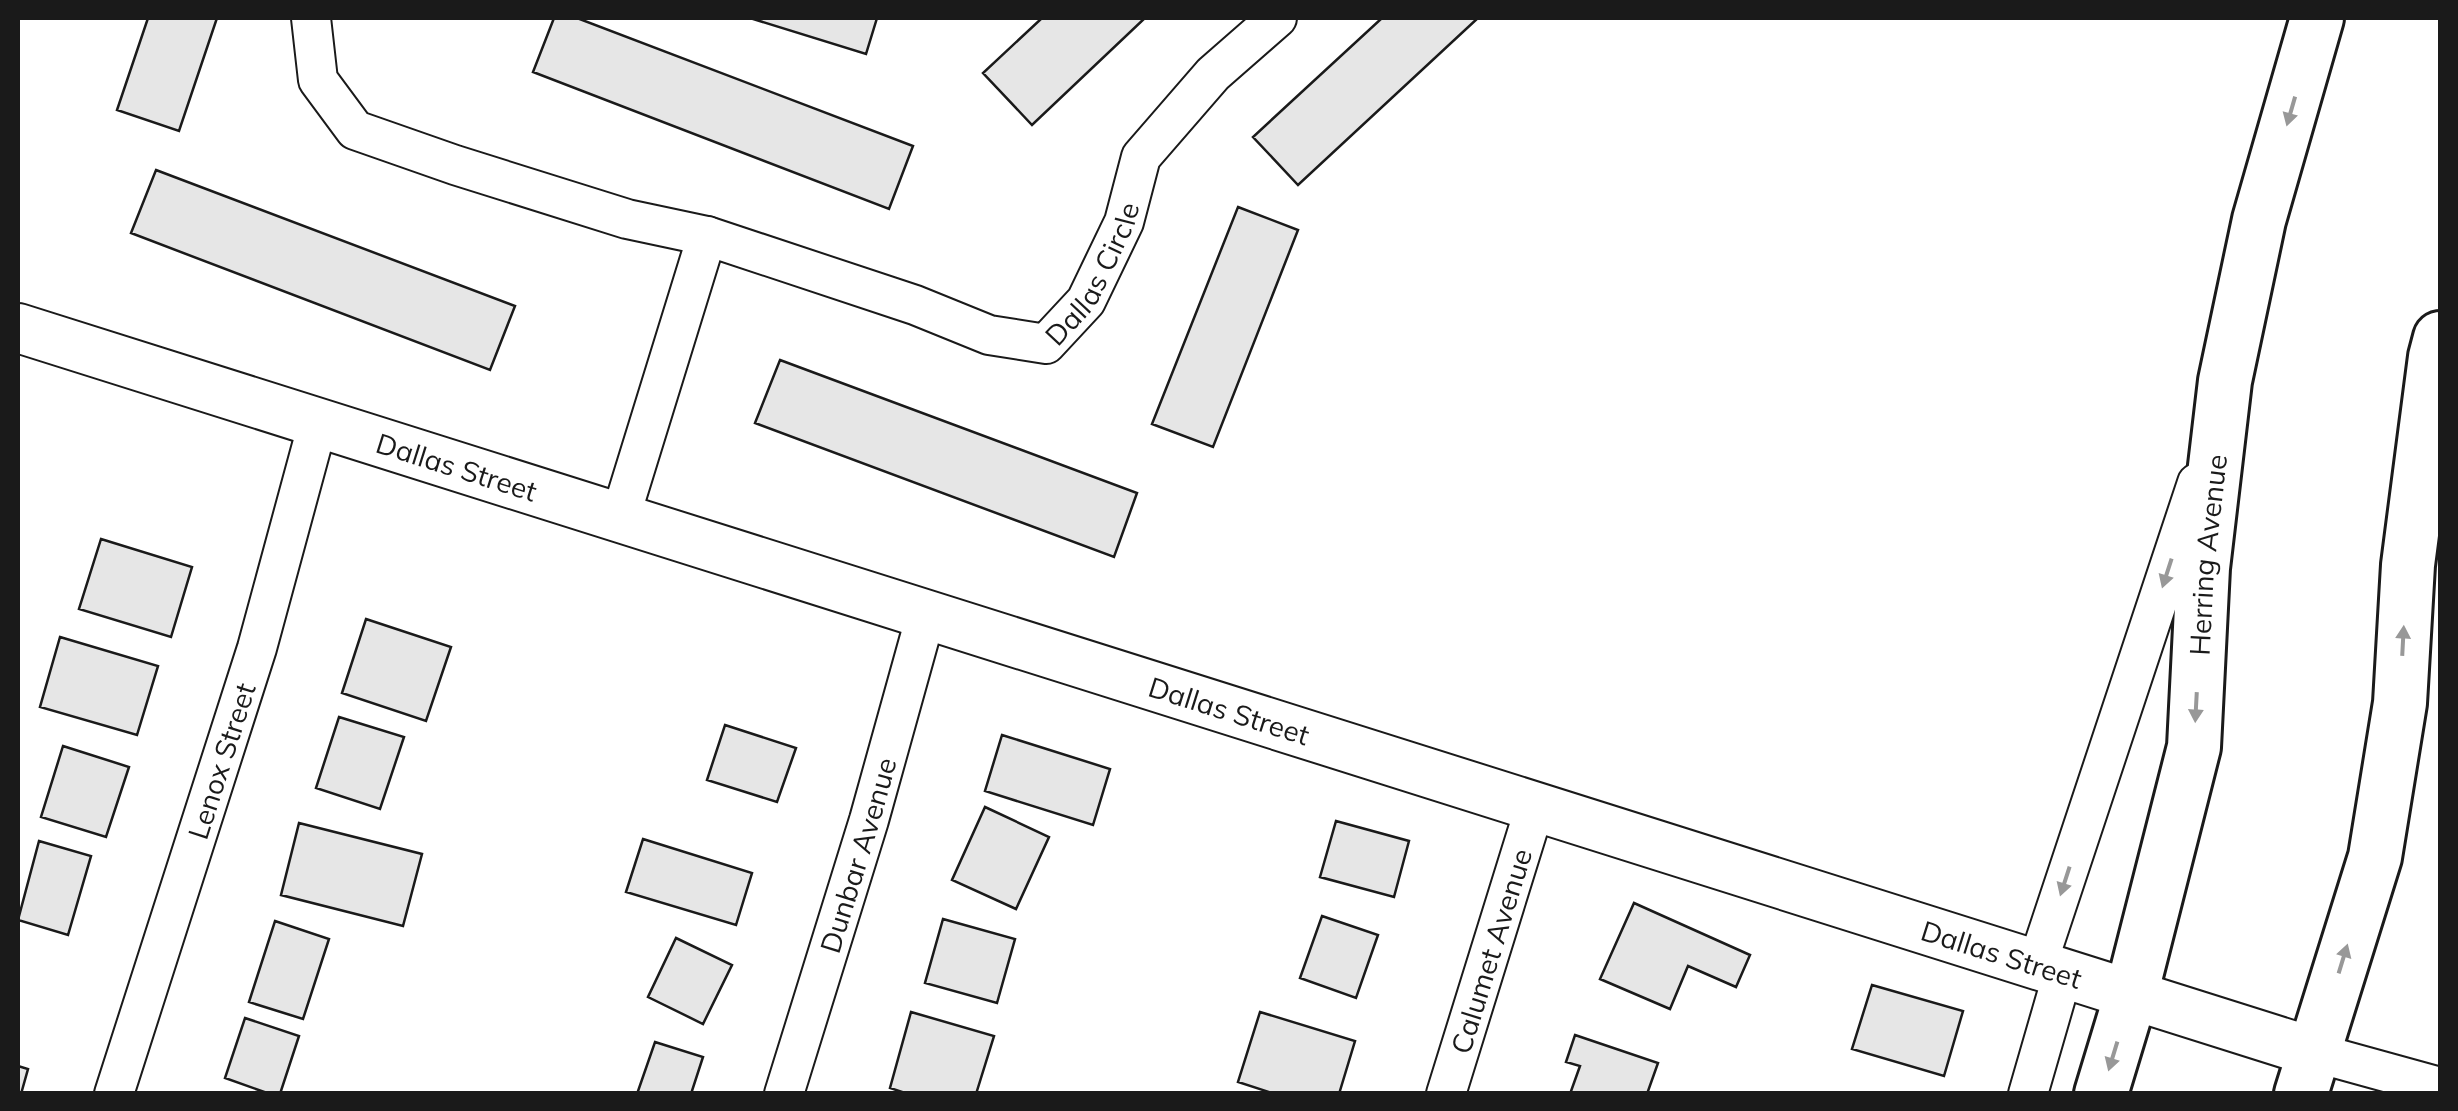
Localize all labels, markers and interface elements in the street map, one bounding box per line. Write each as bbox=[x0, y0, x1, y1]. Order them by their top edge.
one-way arrow bbox=[2282, 96, 2298, 127]
street label: Dallas Circle bbox=[1037, 199, 1146, 352]
street label: Dallas Street bbox=[372, 425, 542, 508]
street label: Herring Avenue bbox=[2181, 452, 2234, 656]
one-way arrow bbox=[2158, 558, 2173, 588]
one-way arrow bbox=[2395, 625, 2411, 657]
street label: Dallas Street bbox=[1144, 668, 1314, 752]
street label: Lenox Street bbox=[179, 678, 262, 843]
one-way arrow bbox=[2188, 691, 2204, 723]
street label: Dunbar Avenue bbox=[811, 753, 903, 957]
street label: Calumet Avenue bbox=[1442, 844, 1539, 1058]
one-way arrow bbox=[2056, 867, 2071, 897]
street label: Dallas Street bbox=[1917, 912, 2087, 996]
one-way arrow bbox=[2336, 944, 2351, 974]
one-way arrow bbox=[2105, 1041, 2120, 1072]

